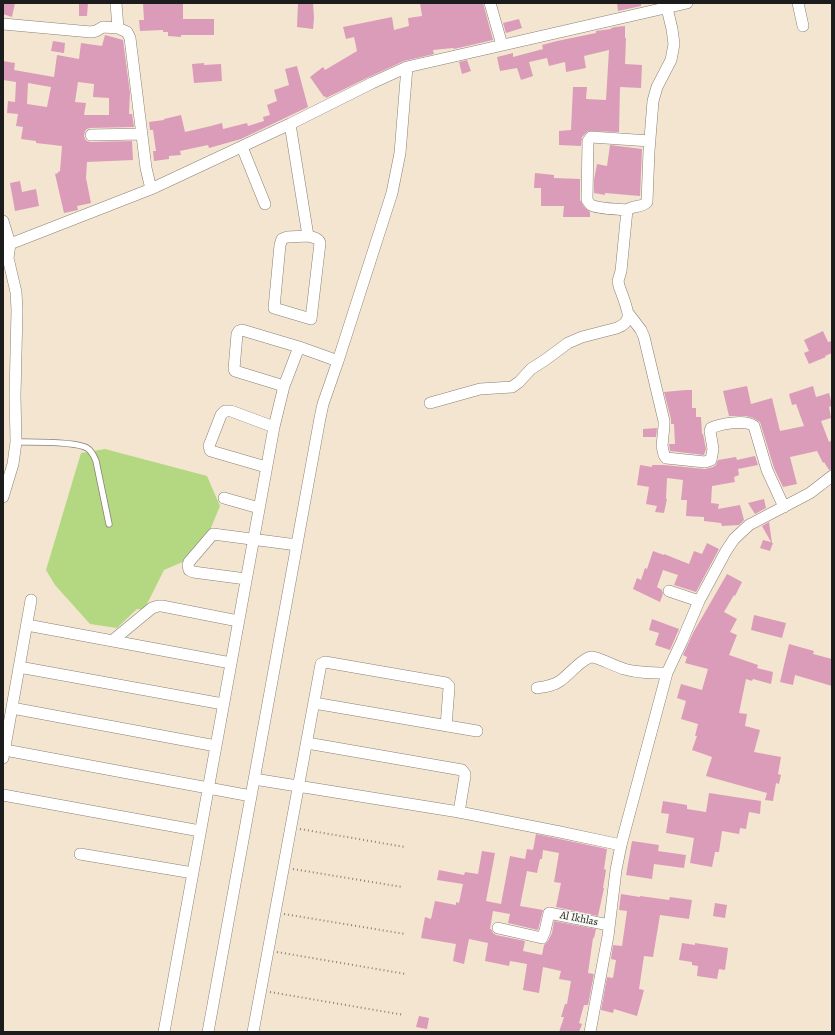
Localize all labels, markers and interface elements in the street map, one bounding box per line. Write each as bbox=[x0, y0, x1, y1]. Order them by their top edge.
street label: Al Ikhlas bbox=[559, 909, 599, 929]

